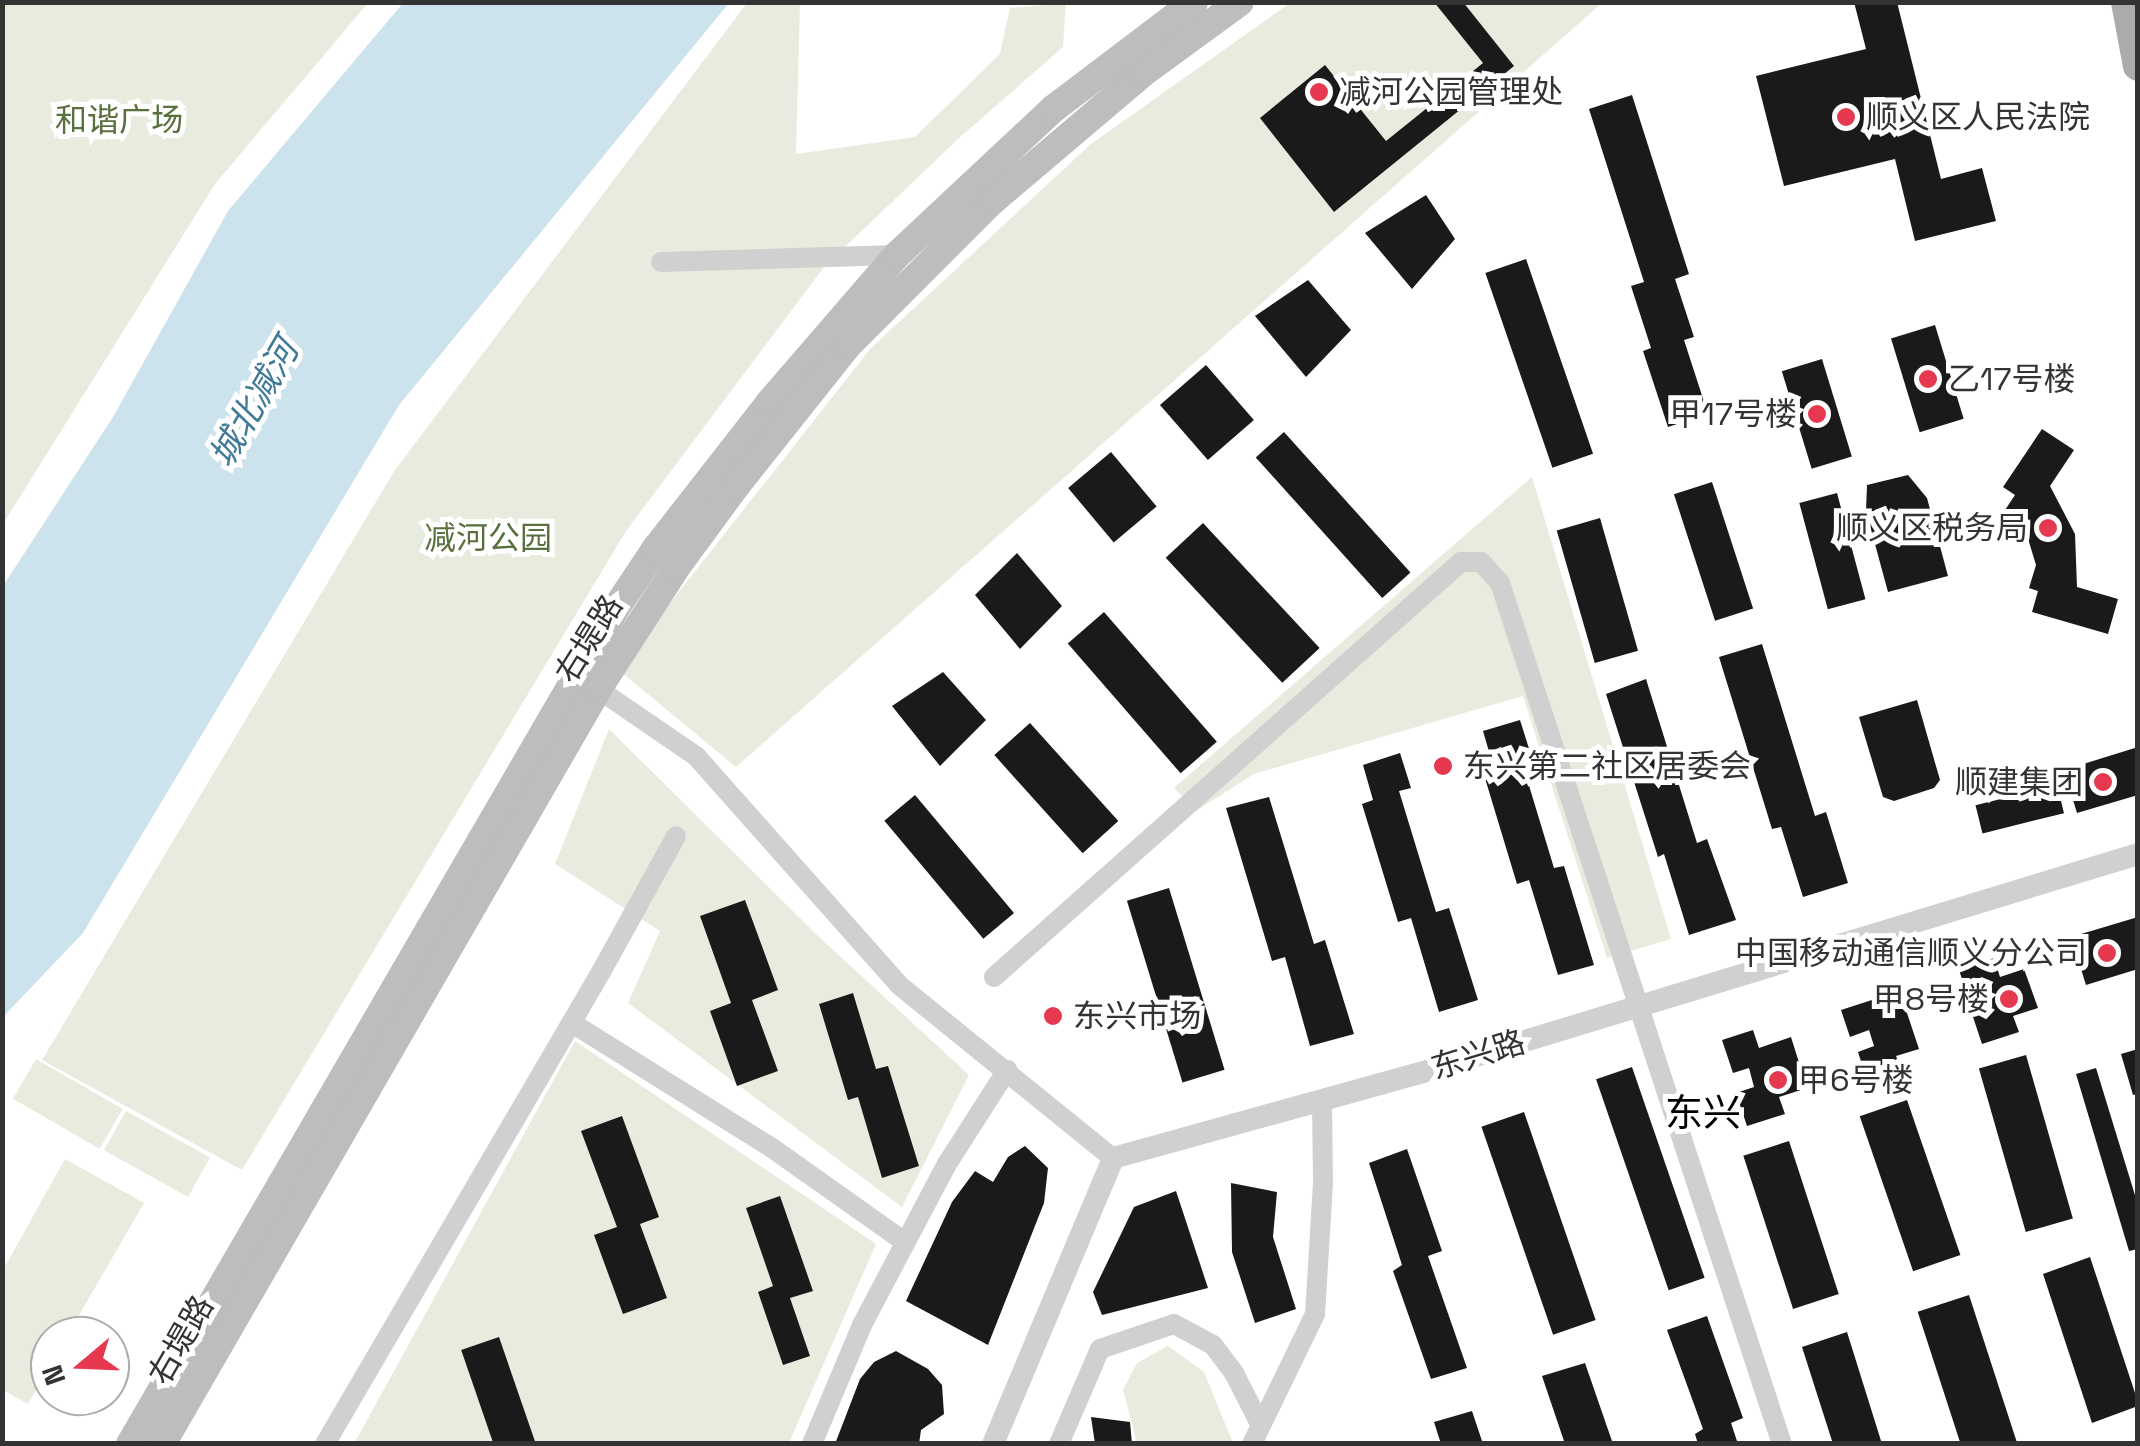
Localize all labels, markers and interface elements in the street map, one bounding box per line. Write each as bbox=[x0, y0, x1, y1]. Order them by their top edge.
place label: 减河公园管理处 bbox=[1339, 73, 1563, 111]
marker: 减河公园管理处 bbox=[1308, 81, 1330, 103]
place label: 顺义区人民法院 bbox=[1866, 98, 2090, 136]
park label: 和谐广场 bbox=[55, 101, 183, 139]
marker: 顺义区人民法院 bbox=[1835, 106, 1857, 128]
water label: 城北减河 bbox=[201, 332, 307, 474]
place label: 乙17号楼 bbox=[1948, 360, 2075, 398]
marker: 乙17号楼 bbox=[1917, 368, 1939, 390]
place label: 甲17号楼 bbox=[1670, 395, 1797, 433]
marker: 甲17号楼 bbox=[1806, 403, 1828, 425]
place label: 顺义区税务局 bbox=[1836, 509, 2028, 547]
marker: 顺义区税务局 bbox=[2037, 517, 2059, 539]
park label: 减河公园 bbox=[424, 519, 552, 557]
street label: 右堤路 bbox=[547, 588, 631, 690]
place label: 东兴第二社区居委会 bbox=[1463, 747, 1751, 785]
marker: 东兴第二社区居委会 bbox=[1432, 755, 1454, 777]
place label: 顺建集团 bbox=[1955, 763, 2083, 801]
marker: 顺建集团 bbox=[2092, 771, 2114, 793]
place label: 中国移动通信顺义分公司 bbox=[1735, 934, 2087, 972]
marker: 中国移动通信顺义分公司 bbox=[2096, 942, 2118, 964]
place label: 甲8号楼 bbox=[1873, 980, 1989, 1018]
marker: 甲8号楼 bbox=[1998, 988, 2020, 1010]
place label: 东兴市场 bbox=[1073, 997, 1201, 1035]
marker: 东兴市场 bbox=[1042, 1005, 1064, 1027]
street label: 东兴路 bbox=[1426, 1023, 1530, 1087]
place label: 甲6号楼 bbox=[1798, 1061, 1914, 1099]
marker: 甲6号楼 bbox=[1767, 1069, 1789, 1091]
district label: 东兴 bbox=[1665, 1091, 1741, 1137]
street label: 右堤路 bbox=[140, 1289, 222, 1391]
north arrow bbox=[30, 1316, 130, 1416]
text: N bbox=[33, 1360, 74, 1390]

